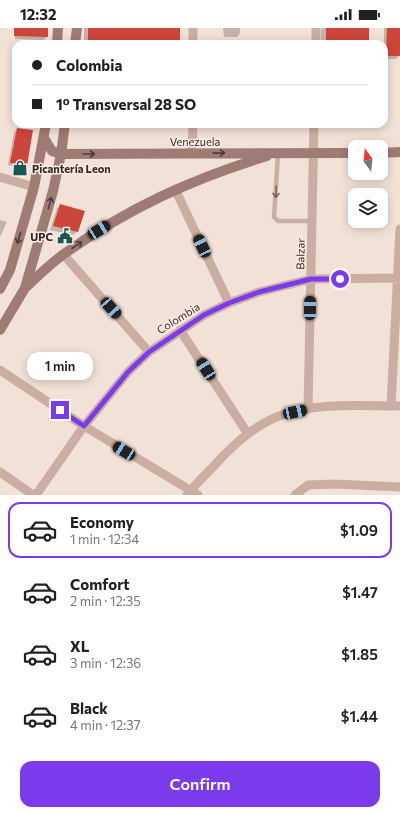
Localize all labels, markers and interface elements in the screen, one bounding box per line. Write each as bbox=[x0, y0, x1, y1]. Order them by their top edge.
text: 12:32 bbox=[20, 5, 56, 23]
text: Colombia bbox=[56, 56, 122, 74]
text: 1º Transversal 28 SO bbox=[56, 95, 196, 113]
street label: Venezuela bbox=[170, 135, 220, 148]
north arrow bbox=[348, 140, 388, 180]
map controls bbox=[348, 140, 388, 228]
one-way arrow bbox=[212, 149, 225, 157]
one-way arrow bbox=[82, 150, 95, 158]
shop icon: Picantería Leon bbox=[11, 159, 29, 177]
place label: Picantería Leon bbox=[32, 162, 111, 175]
one-way arrow bbox=[272, 185, 279, 198]
button: layers bbox=[348, 188, 388, 228]
one-way arrow bbox=[47, 197, 54, 210]
car bbox=[86, 219, 112, 241]
public building icon: UPC bbox=[56, 227, 74, 245]
place label: UPC bbox=[30, 230, 53, 243]
one-way arrow bbox=[15, 231, 22, 244]
car bbox=[191, 233, 213, 259]
street label: Balzar bbox=[293, 238, 307, 270]
one-way arrow bbox=[71, 241, 82, 249]
route start bbox=[331, 270, 349, 288]
car bbox=[99, 295, 123, 321]
car bbox=[304, 296, 316, 320]
street label: Colombia bbox=[154, 300, 202, 336]
callout: 1 min bbox=[27, 352, 93, 380]
car bbox=[194, 356, 218, 382]
text: 1 min bbox=[45, 358, 75, 374]
route end bbox=[51, 401, 69, 419]
car bbox=[282, 404, 308, 420]
car bbox=[111, 440, 137, 462]
icon: car bbox=[22, 512, 58, 548]
text: Economy bbox=[70, 513, 134, 531]
text: $1.09 bbox=[340, 521, 378, 539]
text: 1 min · 12:34 bbox=[70, 531, 139, 547]
icon: car bbox=[22, 574, 58, 610]
text: Comfort bbox=[70, 575, 130, 593]
text: $1.47 bbox=[342, 583, 378, 601]
text: 2 min · 12:35 bbox=[70, 593, 141, 609]
icon: car bbox=[22, 636, 58, 672]
text: XL bbox=[70, 637, 89, 655]
text: $1.85 bbox=[341, 645, 378, 663]
text: 3 min · 12:36 bbox=[70, 655, 141, 671]
icon: car bbox=[22, 698, 58, 734]
text: Black bbox=[70, 699, 108, 717]
text: $1.44 bbox=[341, 707, 378, 725]
text: 4 min · 12:37 bbox=[70, 717, 141, 733]
button: Confirm bbox=[20, 761, 380, 807]

